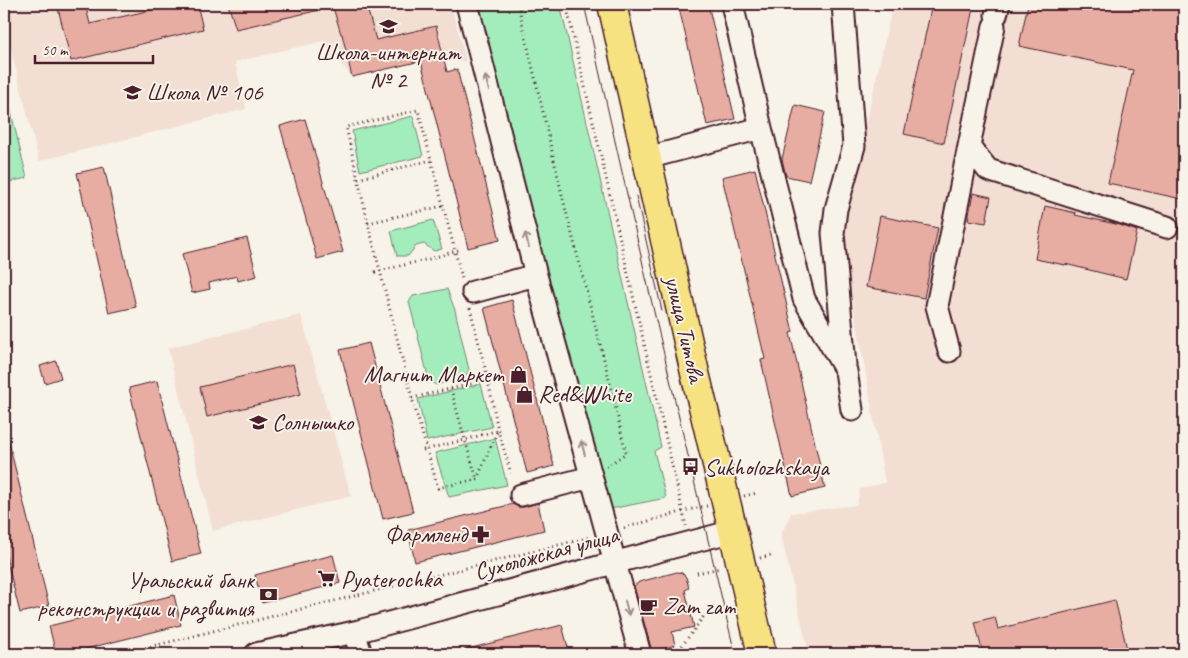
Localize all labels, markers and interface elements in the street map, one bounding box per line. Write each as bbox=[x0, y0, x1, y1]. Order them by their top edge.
school or university icon: Школа-интернат № 2 bbox=[378, 16, 398, 36]
scale bar bbox=[35, 32, 152, 64]
place label: Школа-интернат № 2 bbox=[315, 37, 462, 95]
text: 50 m bbox=[42, 41, 69, 60]
one-way arrow bbox=[482, 75, 491, 91]
place label: Школа № 106 bbox=[146, 77, 264, 107]
school or university icon: Школа № 106 bbox=[122, 82, 142, 102]
one-way arrow bbox=[522, 233, 531, 249]
street label: улица Титова bbox=[658, 271, 712, 387]
place label: Магнит Маркет bbox=[364, 359, 505, 389]
shop icon: Магнит Маркет bbox=[508, 364, 528, 384]
place label: Red&White bbox=[538, 379, 633, 409]
shop icon: Red&White bbox=[514, 384, 534, 404]
place label: Солнышко bbox=[272, 407, 355, 437]
school or university icon: Солнышко bbox=[248, 412, 268, 432]
one-way arrow bbox=[578, 440, 588, 456]
place label: Sukholozhskaya bbox=[704, 452, 830, 482]
bus stop icon: Sukholozhskaya bbox=[680, 457, 700, 477]
place label: Фармленд bbox=[385, 519, 469, 549]
street label: Сухоложская улица bbox=[471, 519, 623, 587]
pharmacy icon: Фармленд bbox=[471, 524, 491, 544]
place label: Pyaterochka bbox=[341, 564, 444, 594]
place label: Уральский банк реконструкции и развития bbox=[37, 565, 256, 624]
supermarket icon: Pyaterochka bbox=[317, 569, 337, 589]
bank icon: Уральский банк реконструкции и развития bbox=[258, 584, 278, 604]
place label: Zam zam bbox=[663, 591, 736, 621]
cafe icon: Zam zam bbox=[639, 596, 659, 616]
one-way arrow bbox=[623, 600, 633, 616]

